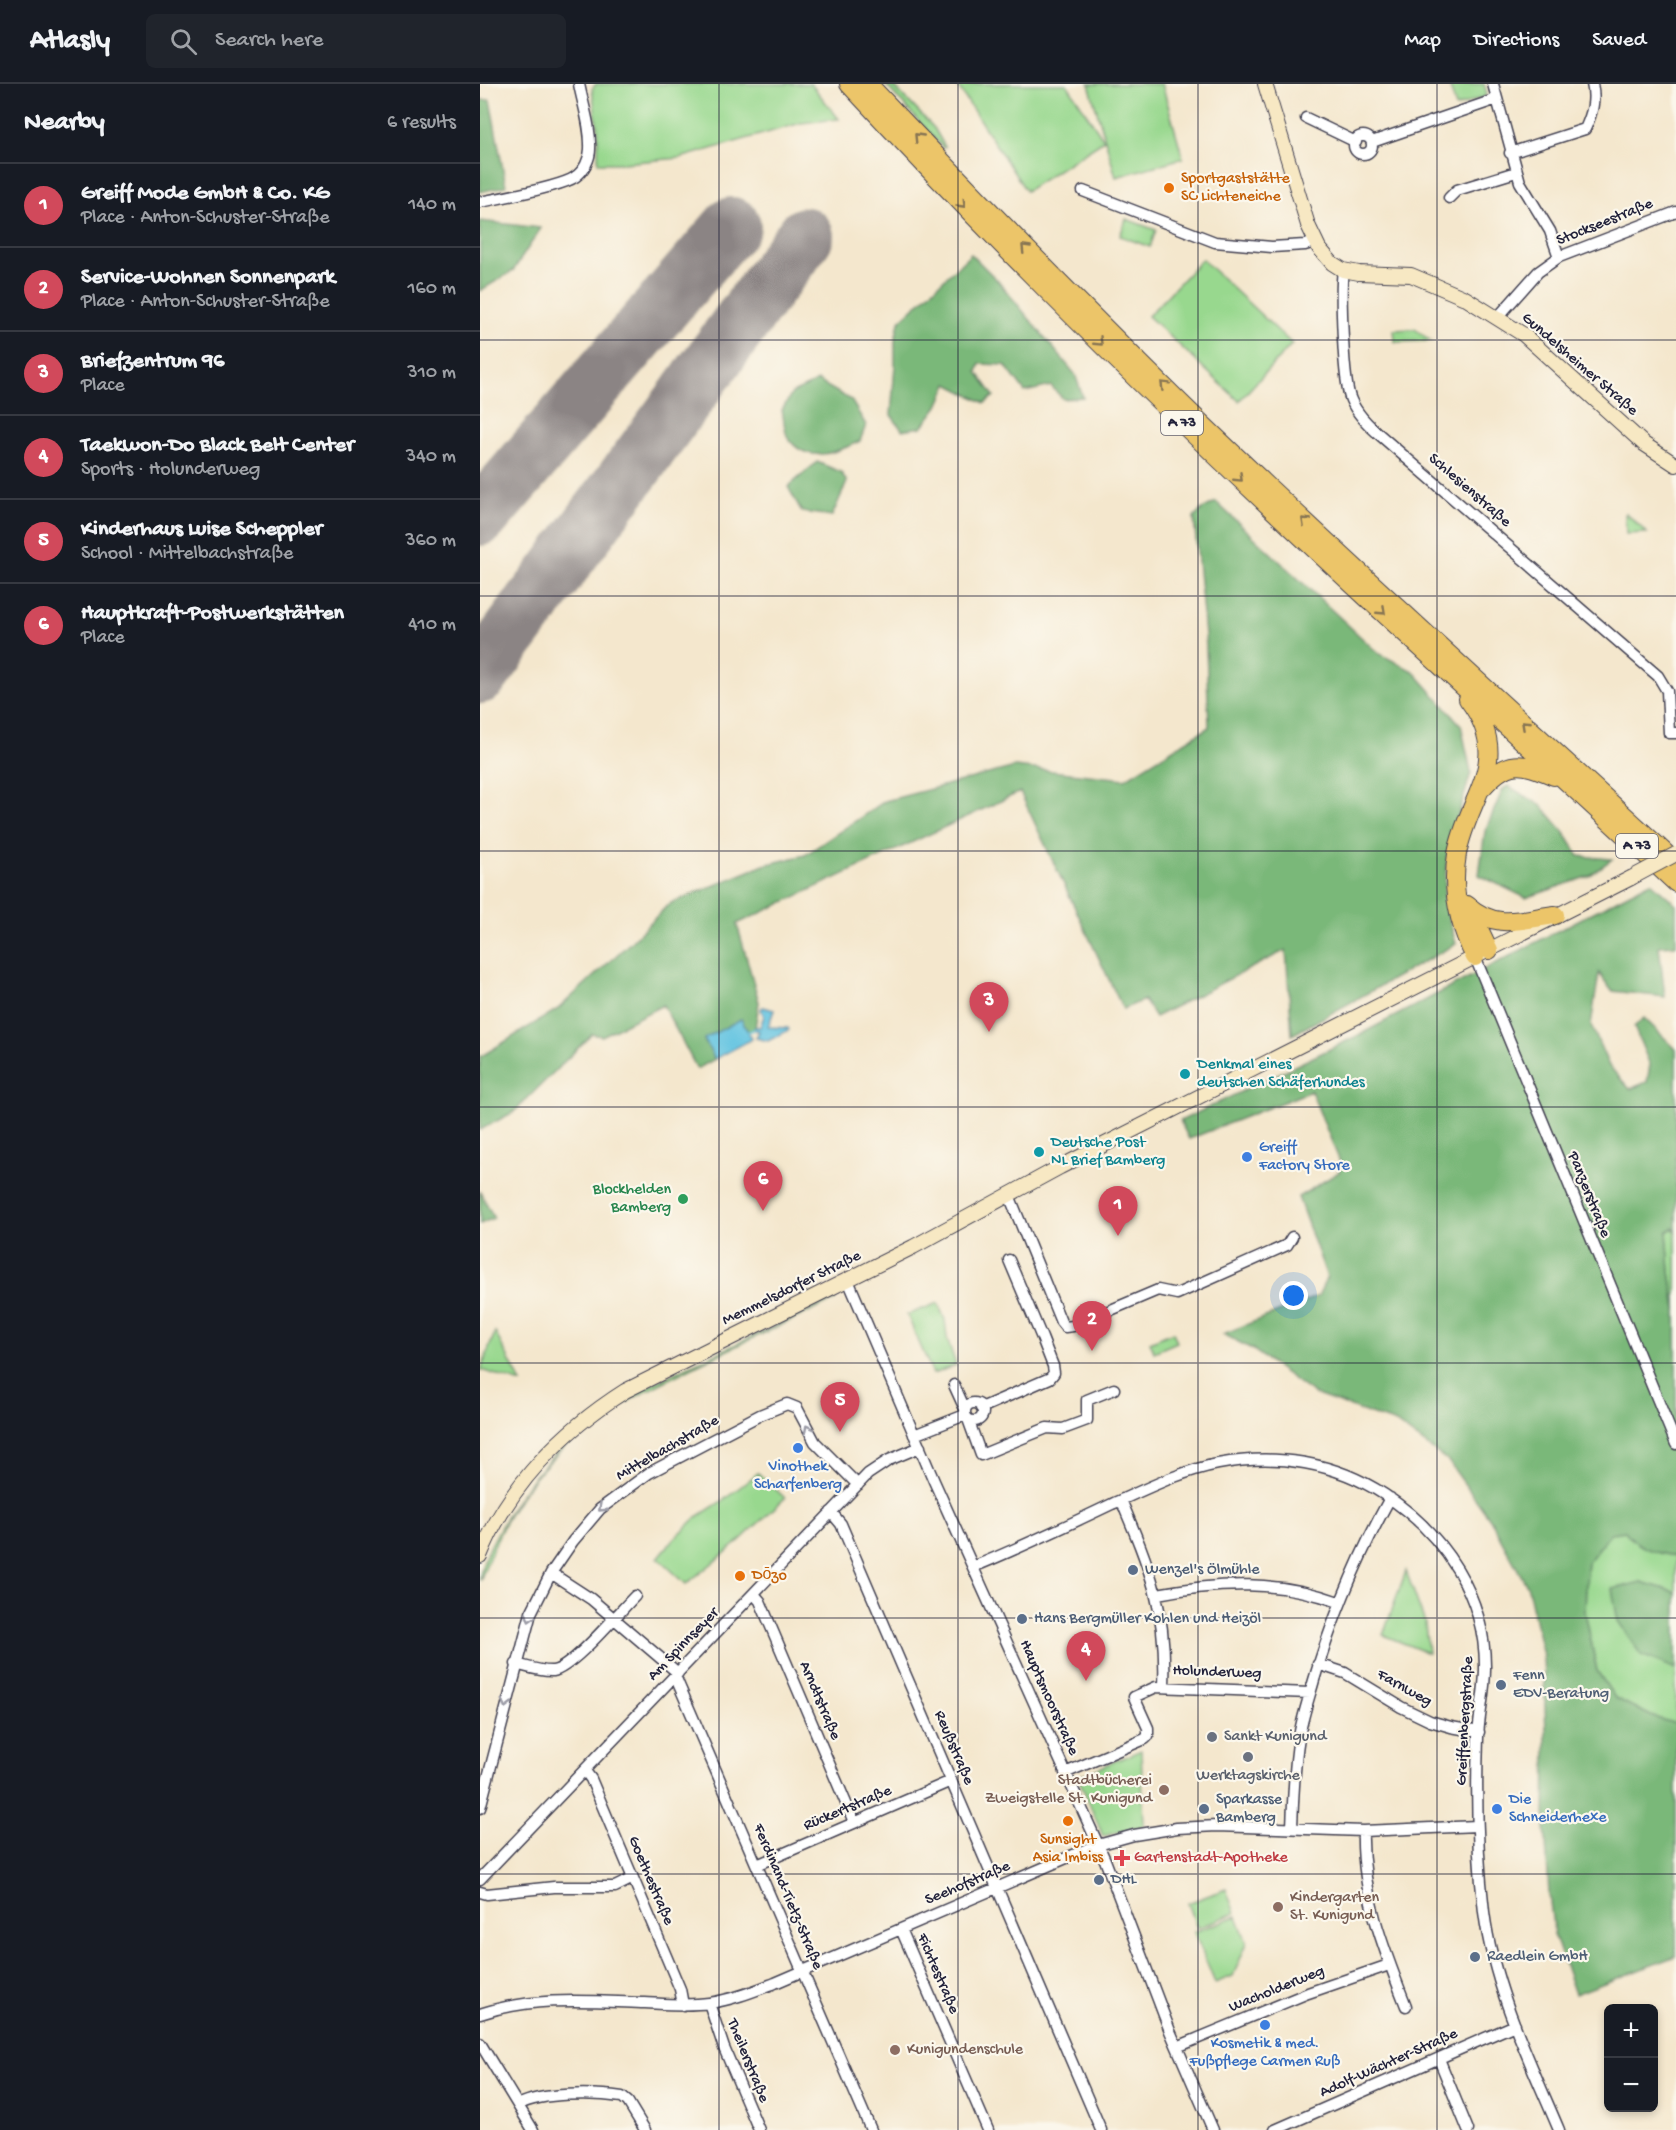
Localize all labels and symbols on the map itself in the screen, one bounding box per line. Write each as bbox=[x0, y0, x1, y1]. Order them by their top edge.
one-way arrow bbox=[914, 133, 925, 143]
place label: Sportgaststätte SC Lichteneiche bbox=[1181, 170, 1291, 207]
marker: Sportgaststätte SC Lichteneiche bbox=[1162, 181, 1176, 195]
street label: Stockseestraße bbox=[1554, 195, 1657, 251]
one-way arrow bbox=[954, 196, 965, 207]
one-way arrow bbox=[1022, 245, 1033, 256]
street label: Gundelsheimer Straße bbox=[1517, 309, 1642, 421]
one-way arrow bbox=[1091, 335, 1102, 346]
one-way arrow bbox=[1160, 382, 1171, 393]
road number: A 73 bbox=[1161, 411, 1203, 435]
street label: Schlesienstraße bbox=[1424, 450, 1515, 533]
one-way arrow bbox=[1232, 470, 1243, 481]
one-way arrow bbox=[1301, 517, 1312, 528]
one-way arrow bbox=[1375, 604, 1385, 615]
one-way arrow bbox=[1521, 720, 1532, 731]
road number: A 73 bbox=[1616, 834, 1658, 858]
pin: 3 bbox=[970, 982, 1008, 1032]
place label: Denkmal eines deutschen Schäferhundes bbox=[1196, 1056, 1366, 1093]
marker: Denkmal eines deutschen Schäferhundes bbox=[1178, 1067, 1192, 1081]
place label: Deutsche Post NL Brief Bamberg bbox=[1050, 1134, 1165, 1171]
place label: Greiff Factory Store bbox=[1258, 1139, 1351, 1176]
marker: Deutsche Post NL Brief Bamberg bbox=[1032, 1145, 1046, 1159]
street label: Panzerstraße bbox=[1562, 1148, 1614, 1242]
marker: Greiff Factory Store bbox=[1240, 1150, 1254, 1164]
pin: 6 bbox=[744, 1162, 782, 1211]
place label: Blockhelden Bamberg bbox=[592, 1181, 671, 1218]
pin: 1 bbox=[1098, 1186, 1138, 1236]
marker: Blockhelden Bamberg bbox=[676, 1192, 690, 1206]
street label: Memmelsdorfer Straße bbox=[719, 1247, 865, 1331]
your location bbox=[1279, 1281, 1308, 1310]
pin: 2 bbox=[1072, 1302, 1112, 1351]
pin: 5 bbox=[820, 1382, 860, 1432]
street label: Mittelbachstraße bbox=[613, 1411, 724, 1486]
one-way arrow bbox=[804, 1425, 815, 1435]
marker: Vinothek Scharfenberg bbox=[791, 1441, 805, 1455]
place label: Vinothek Scharfenberg bbox=[754, 1458, 842, 1495]
one-way arrow bbox=[599, 1501, 610, 1512]
place label: Wenzel's Ölmühle bbox=[1145, 1561, 1260, 1580]
marker: Wenzel's Ölmühle bbox=[1126, 1563, 1140, 1577]
place label: Dōzo bbox=[751, 1567, 787, 1586]
marker: Dōzo bbox=[733, 1569, 747, 1583]
street label: Am Spinnseyer bbox=[644, 1603, 725, 1686]
place label: Hans Bergmüller Kohlen und Heizöl bbox=[1034, 1610, 1261, 1629]
one-way arrow bbox=[525, 1612, 537, 1623]
marker: Hans Bergmüller Kohlen und Heizöl bbox=[1015, 1612, 1029, 1626]
pin: 4 bbox=[1066, 1632, 1106, 1681]
street label: Hauptsmoorstraße bbox=[1014, 1637, 1082, 1759]
street label: Greiffenbergstraße bbox=[1453, 1655, 1479, 1786]
street label: Arndtstraße bbox=[794, 1659, 844, 1744]
street label: Holunderweg bbox=[1172, 1662, 1262, 1684]
street label: Farnweg bbox=[1372, 1666, 1435, 1712]
place label: Fenn EDV-Beratung bbox=[1512, 1667, 1609, 1704]
marker: Fenn EDV-Beratung bbox=[1494, 1678, 1508, 1692]
one-way arrow bbox=[501, 1699, 513, 1709]
street label: Reußstraße bbox=[929, 1708, 977, 1789]
place label: Sankt Kunigund bbox=[1224, 1728, 1328, 1747]
marker: Sankt Kunigund bbox=[1205, 1730, 1219, 1744]
marker: Werktagskirche bbox=[1241, 1750, 1255, 1764]
place label: Werktagskirche bbox=[1196, 1767, 1301, 1786]
place label: Stadtbücherei Zweigstelle St. Kunigund bbox=[985, 1772, 1154, 1809]
street label: Rückertstraße bbox=[801, 1782, 896, 1836]
marker: Stadtbücherei Zweigstelle St. Kunigund bbox=[1157, 1783, 1171, 1797]
place label: Sparkasse Bamberg bbox=[1215, 1791, 1283, 1828]
place label: Die Schneiderhexe bbox=[1508, 1791, 1607, 1828]
marker: Sparkasse Bamberg bbox=[1197, 1802, 1211, 1816]
marker: Die Schneiderhexe bbox=[1490, 1802, 1504, 1816]
marker: Sunsight Asia Imbiss bbox=[1061, 1814, 1075, 1828]
street label: Ferdinand-Tietz-Straße bbox=[747, 1820, 827, 1973]
place label: Sunsight Asia Imbiss bbox=[1033, 1831, 1104, 1868]
street label: Goethestraße bbox=[623, 1834, 678, 1929]
place label: Gartenstadt-Apotheke bbox=[1134, 1849, 1288, 1868]
marker: Gartenstadt-Apotheke bbox=[1115, 1851, 1129, 1865]
street label: Seehofstraße bbox=[923, 1857, 1014, 1910]
place label: DHL bbox=[1110, 1871, 1138, 1890]
marker: DHL bbox=[1092, 1873, 1106, 1887]
place label: Kindergarten St. Kunigund bbox=[1290, 1889, 1380, 1926]
marker: Kindergarten St. Kunigund bbox=[1271, 1900, 1285, 1914]
street label: Fichtestraße bbox=[911, 1930, 963, 2018]
place label: Raedlein GmbH bbox=[1487, 1948, 1588, 1967]
marker: Raedlein GmbH bbox=[1468, 1950, 1482, 1964]
street label: Wacholderweg bbox=[1226, 1962, 1328, 2018]
street label: Theilerstraße bbox=[721, 2015, 773, 2106]
marker: Kosmetik & med. Fußpflege Carmen Ruß bbox=[1258, 2018, 1272, 2032]
street label: Adolf-Wächter-Straße bbox=[1317, 2025, 1462, 2103]
place label: Kosmetik & med. Fußpflege Carmen Ruß bbox=[1189, 2035, 1341, 2072]
place label: Kunigundenschule bbox=[907, 2041, 1024, 2060]
marker: Kunigundenschule bbox=[888, 2043, 902, 2057]

